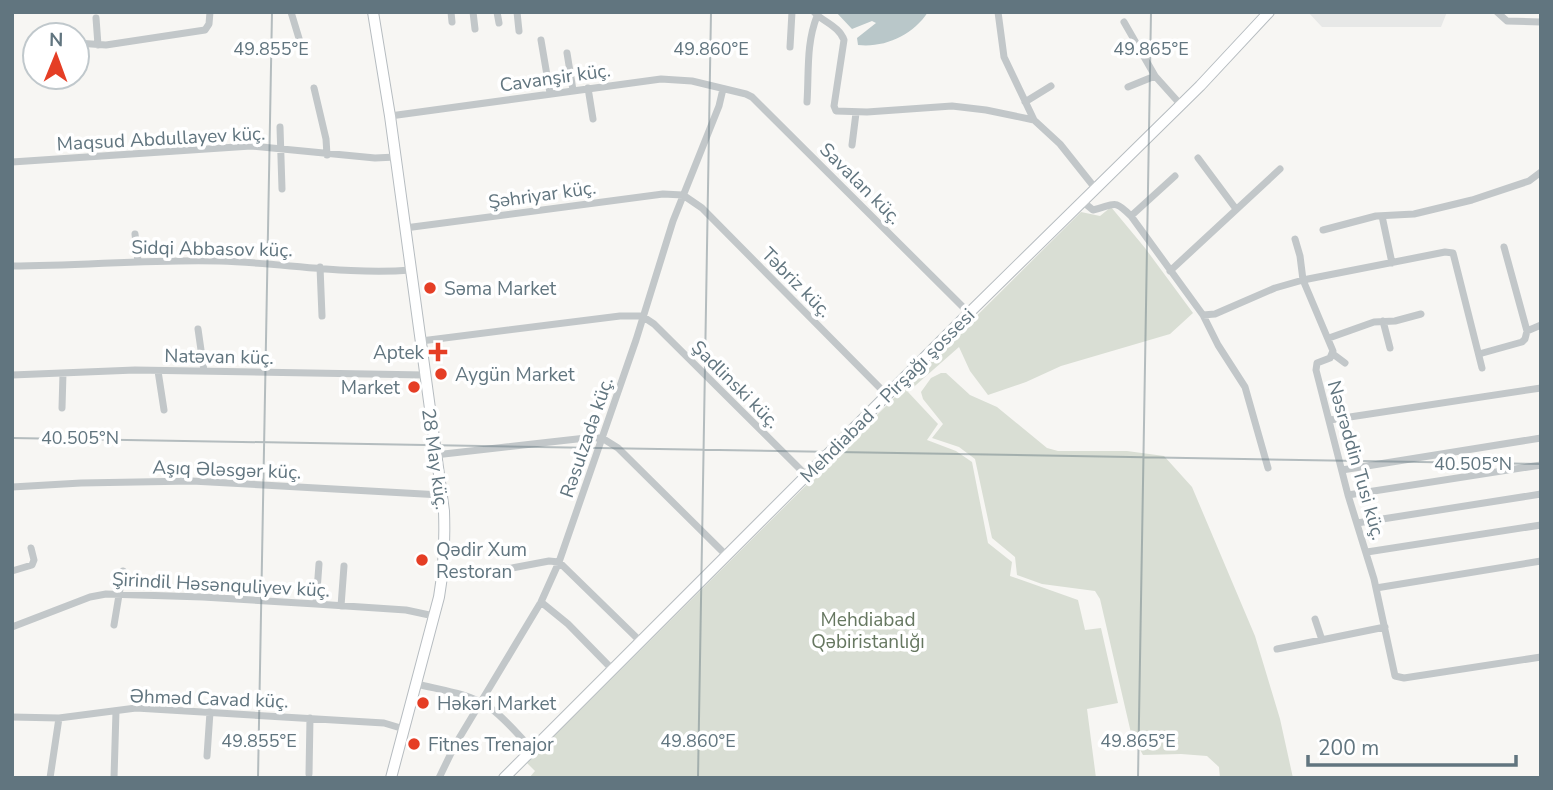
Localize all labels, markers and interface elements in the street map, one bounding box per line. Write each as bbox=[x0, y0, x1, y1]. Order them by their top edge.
north arrow bbox=[21, 21, 91, 91]
text: N bbox=[49, 27, 64, 53]
text: 49.855°E bbox=[233, 37, 309, 61]
text: 49.860°E bbox=[673, 37, 749, 61]
text: 49.865°E bbox=[1113, 37, 1189, 61]
street label: Cavanşir küç. bbox=[498, 57, 612, 99]
street label: Maqsud Abdullayev küç. bbox=[56, 121, 266, 157]
street label: Savalan küç. bbox=[814, 137, 907, 230]
street label: Şəhriyar küç. bbox=[487, 175, 598, 215]
street label: Sidqi Abbasov küç. bbox=[131, 235, 293, 263]
street label: Təbriz küç. bbox=[755, 242, 837, 324]
place label: Səma Market bbox=[444, 276, 556, 302]
marker: Səma Market bbox=[422, 280, 438, 296]
street label: Mehdiabad - Pirşağı şossesi bbox=[795, 303, 981, 489]
street label: Şadlinski küç. bbox=[685, 335, 785, 435]
place label: Aptek bbox=[373, 340, 424, 366]
street label: Natəvan küç. bbox=[164, 343, 274, 371]
marker: Aptek bbox=[430, 344, 446, 360]
place label: Aygün Market bbox=[455, 362, 575, 388]
marker: Aygün Market bbox=[433, 366, 449, 382]
street label: Rəsulzadə küç. bbox=[554, 373, 620, 501]
place label: Market bbox=[341, 375, 400, 401]
street label: Nəsrəddin Tusi küç. bbox=[1321, 377, 1391, 543]
marker: Market bbox=[406, 379, 422, 395]
street label: 28 May küç. bbox=[415, 407, 455, 511]
text: 40.505°N bbox=[41, 426, 119, 450]
text: 40.505°N bbox=[1434, 452, 1512, 476]
street label: Aşıq Ələsgər küç. bbox=[152, 454, 302, 486]
place label: Qədir Xum Restoran bbox=[436, 537, 527, 585]
marker: Qədir Xum Restoran bbox=[414, 552, 430, 568]
street label: Şirindil Həsənquliyev küç. bbox=[111, 566, 331, 604]
park label: Mehdiabad Qəbiristanlığı bbox=[811, 607, 925, 655]
street label: Əhməd Cavad küç. bbox=[129, 683, 289, 715]
place label: Həkəri Market bbox=[437, 691, 557, 717]
marker: Həkəri Market bbox=[415, 695, 431, 711]
scale bar bbox=[1308, 724, 1516, 768]
text: 49.855°E bbox=[221, 729, 297, 753]
text: 49.860°E bbox=[660, 729, 736, 753]
text: 49.865°E bbox=[1100, 729, 1176, 753]
place label: Fitnes Trenajor bbox=[428, 732, 554, 758]
text: 200 m bbox=[1318, 734, 1379, 762]
marker: Fitnes Trenajor bbox=[406, 736, 422, 752]

